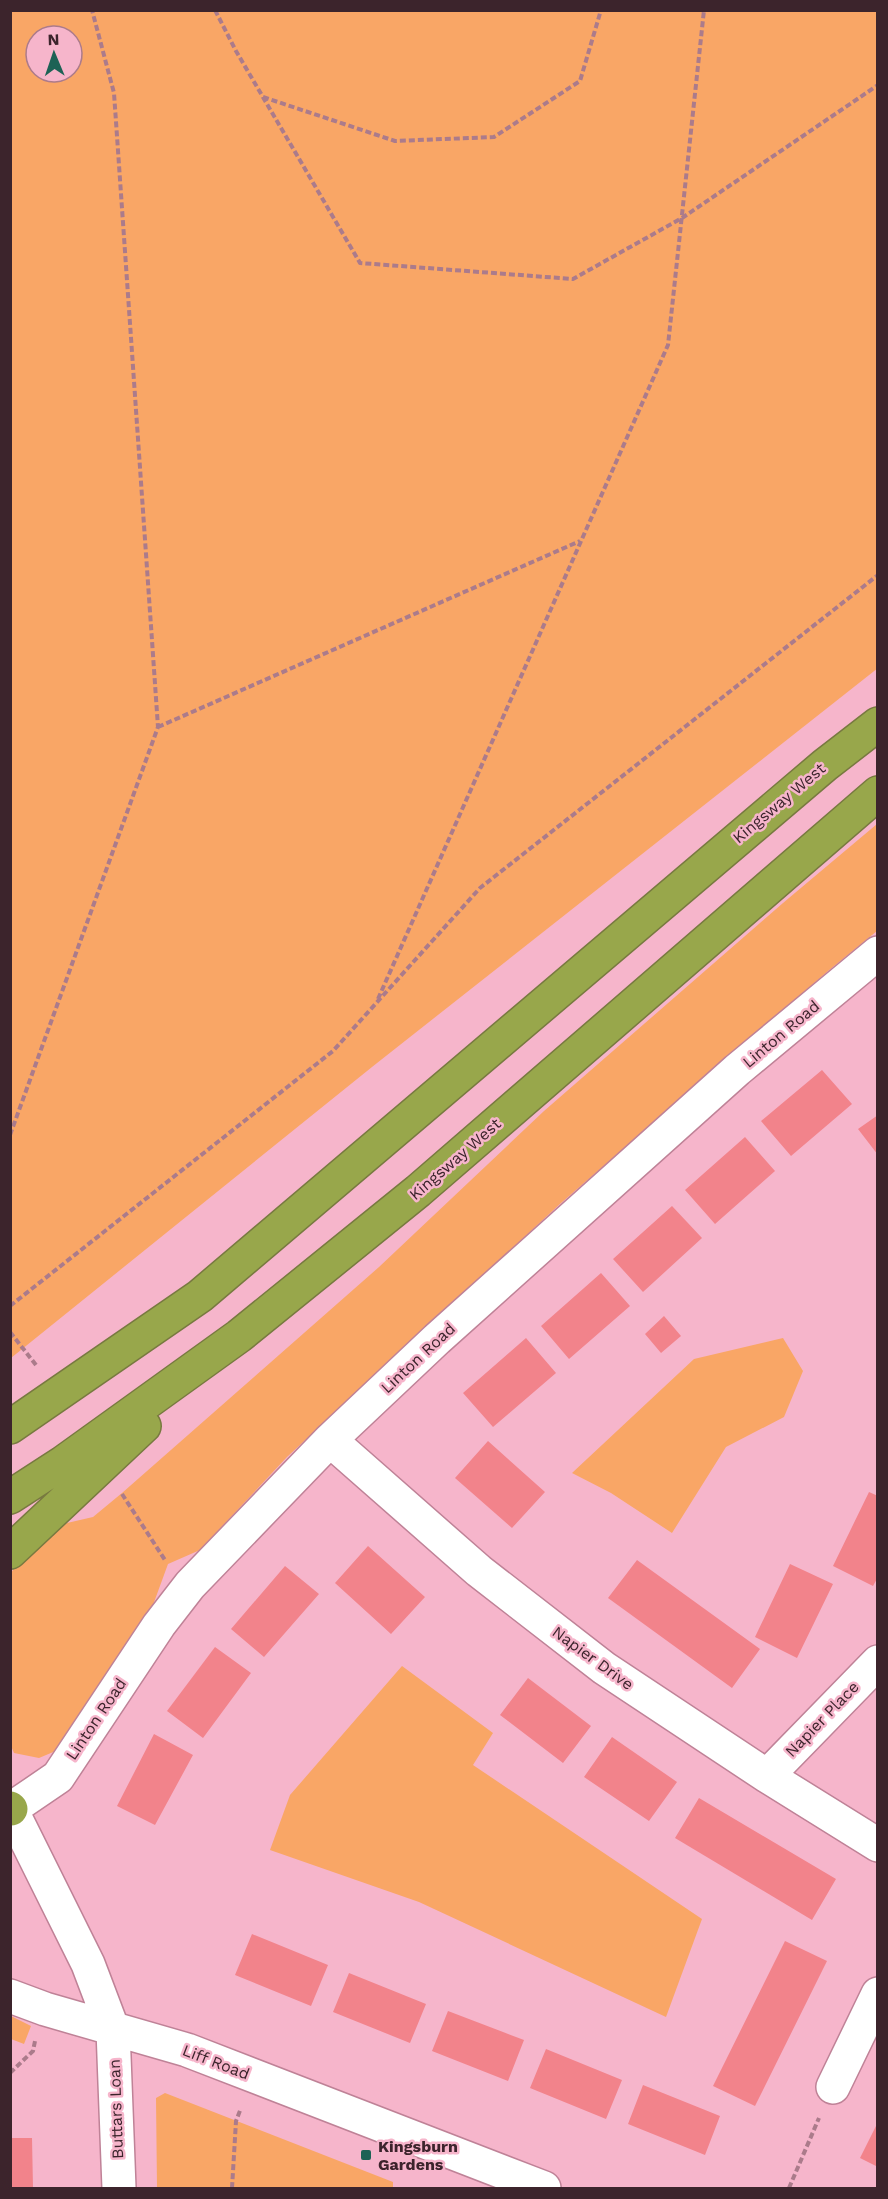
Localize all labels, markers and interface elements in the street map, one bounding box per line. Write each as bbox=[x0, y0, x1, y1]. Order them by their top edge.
north arrow bbox=[24, 24, 84, 84]
text: N bbox=[47, 30, 60, 49]
street label: Kingsway West bbox=[729, 759, 829, 847]
street label: Linton Road bbox=[739, 996, 823, 1072]
street label: Kingsway West bbox=[405, 1114, 505, 1204]
street label: Linton Road bbox=[377, 1319, 459, 1397]
street label: Napier Drive bbox=[549, 1622, 637, 1694]
street label: Linton Road bbox=[62, 1675, 130, 1763]
street label: Napier Place bbox=[781, 1677, 863, 1761]
street label: Liff Road bbox=[180, 2041, 252, 2083]
street label: Buttars Loan bbox=[105, 2059, 127, 2159]
place label: Kingsburn Gardens bbox=[378, 2137, 458, 2174]
marker: Kingsburn Gardens bbox=[359, 2148, 373, 2162]

